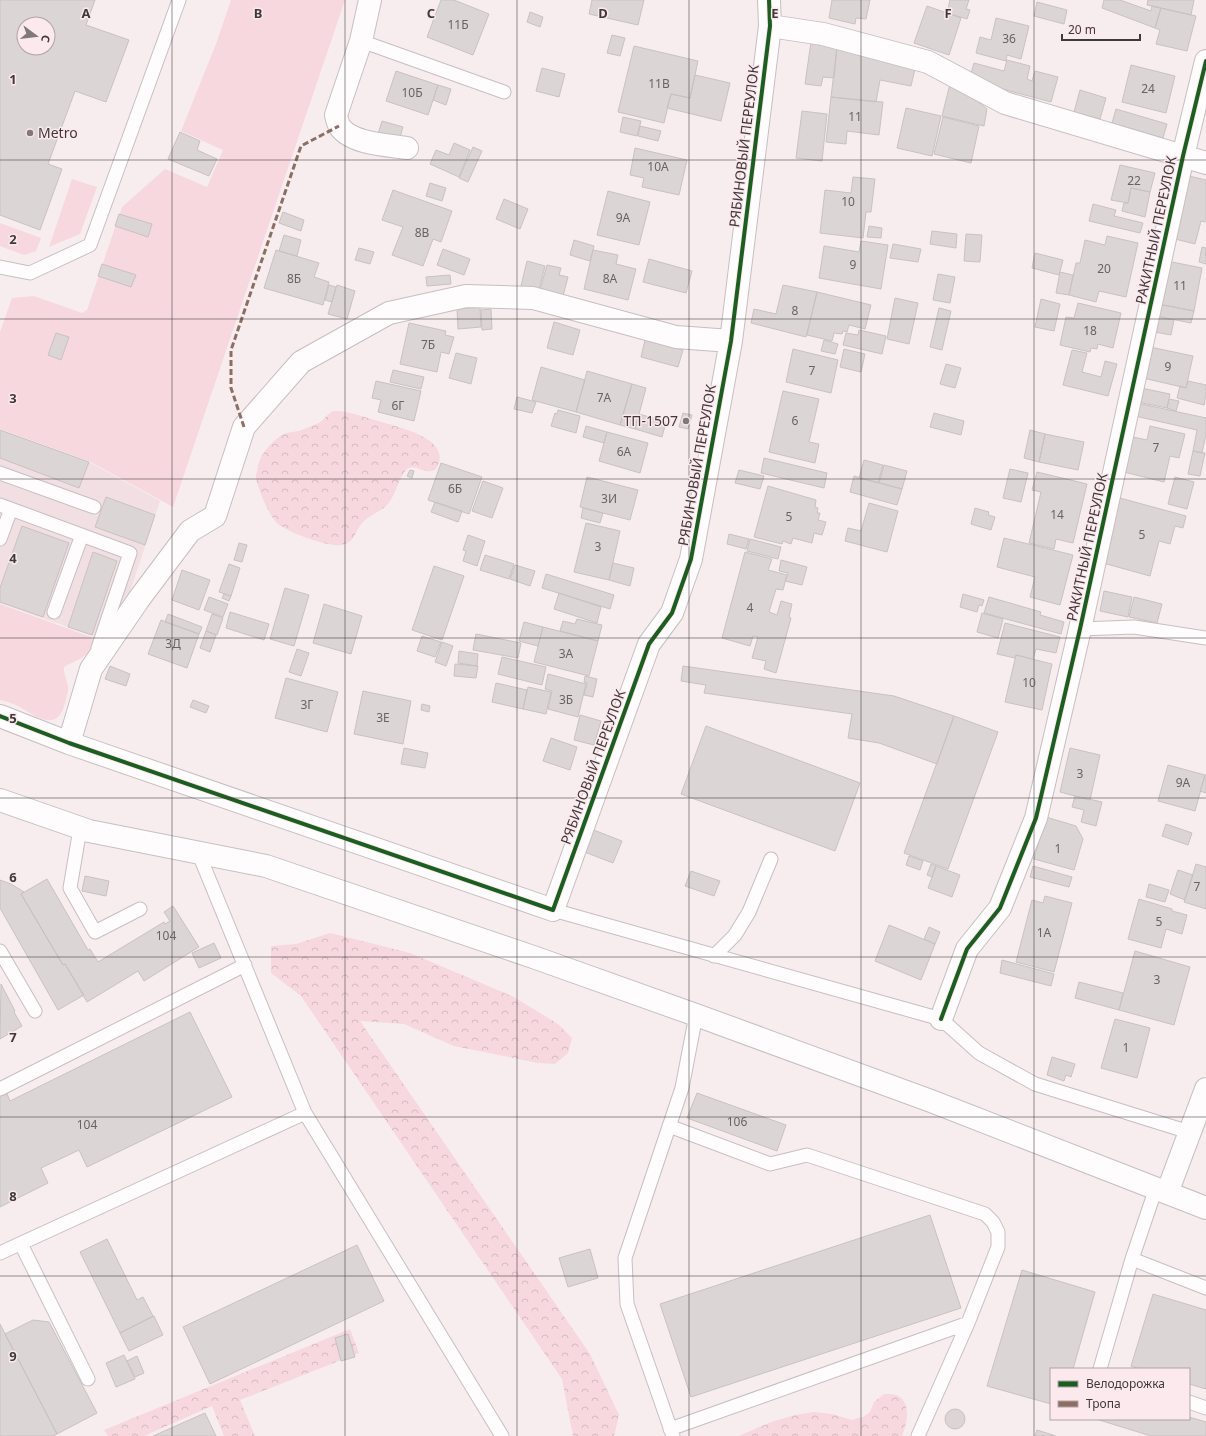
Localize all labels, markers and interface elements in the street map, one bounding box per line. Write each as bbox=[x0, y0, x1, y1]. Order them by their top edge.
text: A bbox=[82, 4, 91, 22]
text: B bbox=[254, 4, 262, 22]
text: C bbox=[427, 4, 435, 22]
text: D bbox=[598, 4, 608, 22]
text: E bbox=[771, 4, 779, 22]
text: F bbox=[944, 4, 952, 22]
north arrow bbox=[16, 16, 56, 56]
house number: 11Б bbox=[447, 16, 469, 33]
scale bar bbox=[1062, 16, 1140, 42]
text: 20 m bbox=[1068, 21, 1096, 38]
house number: 36 bbox=[1002, 30, 1016, 47]
text: С bbox=[38, 33, 54, 44]
street label: РЯБИНОВЫЙ ПЕРЕУЛОК bbox=[724, 63, 763, 228]
text: 1 bbox=[9, 70, 17, 88]
house number: 11В bbox=[648, 75, 670, 92]
house number: 24 bbox=[1141, 80, 1155, 97]
house number: 10Б bbox=[401, 84, 423, 101]
house number: 11 bbox=[848, 108, 862, 125]
place label: Metro bbox=[38, 123, 78, 142]
marker: Metro bbox=[25, 128, 35, 138]
street label: РАКИТНЫЙ ПЕРЕУЛОК bbox=[1131, 154, 1181, 306]
house number: 10А bbox=[647, 158, 669, 175]
house number: 22 bbox=[1127, 172, 1141, 189]
house number: 10 bbox=[841, 193, 855, 210]
house number: 9А bbox=[616, 209, 631, 226]
house number: 8В bbox=[415, 224, 430, 241]
text: 2 bbox=[9, 230, 17, 248]
house number: 9 bbox=[850, 256, 857, 273]
house number: 20 bbox=[1097, 260, 1111, 277]
house number: 8Б bbox=[287, 270, 301, 287]
house number: 8А bbox=[603, 270, 618, 287]
house number: 11 bbox=[1173, 277, 1187, 294]
house number: 8 bbox=[792, 302, 799, 319]
house number: 18 bbox=[1083, 322, 1097, 339]
house number: 7Б bbox=[421, 336, 435, 353]
house number: 9 bbox=[1165, 358, 1172, 375]
house number: 7 bbox=[809, 362, 816, 379]
street label: РЯБИНОВЫЙ ПЕРЕУЛОК bbox=[673, 382, 720, 547]
text: 3 bbox=[9, 389, 17, 407]
house number: 7А bbox=[597, 389, 612, 406]
house number: 6Г bbox=[392, 397, 404, 414]
place label: ТП-1507 bbox=[623, 411, 678, 430]
house number: 6 bbox=[792, 412, 799, 429]
marker: ТП-1507 bbox=[681, 416, 691, 426]
house number: 7 bbox=[1153, 439, 1160, 456]
house number: 6А bbox=[617, 443, 632, 460]
street label: РАКИТНЫЙ ПЕРЕУЛОК bbox=[1062, 471, 1112, 623]
house number: 6Б bbox=[448, 480, 462, 497]
house number: 3И bbox=[601, 490, 617, 507]
house number: 14 bbox=[1050, 506, 1064, 523]
house number: 5 bbox=[786, 508, 793, 525]
house number: 5 bbox=[1139, 526, 1146, 543]
house number: 3 bbox=[595, 538, 602, 555]
text: 4 bbox=[9, 549, 17, 567]
house number: 4 bbox=[747, 599, 754, 616]
house number: 3Д bbox=[165, 635, 181, 652]
house number: 3А bbox=[559, 645, 574, 662]
house number: 10 bbox=[1022, 674, 1036, 691]
street label: РЯБИНОВЫЙ ПЕРЕУЛОК bbox=[556, 686, 630, 847]
house number: 3Б bbox=[559, 691, 573, 708]
house number: 3Г bbox=[301, 696, 313, 713]
text: 5 bbox=[9, 709, 17, 727]
house number: 3Е bbox=[376, 709, 390, 726]
house number: 3 bbox=[1077, 765, 1084, 782]
house number: 9А bbox=[1176, 774, 1191, 791]
house number: 1 bbox=[1055, 840, 1061, 857]
text: 6 bbox=[9, 868, 17, 886]
house number: 7 bbox=[1194, 878, 1201, 895]
house number: 5 bbox=[1156, 913, 1163, 930]
house number: 1А bbox=[1037, 924, 1052, 941]
house number: 104 bbox=[156, 927, 176, 944]
house number: 3 bbox=[1154, 971, 1161, 988]
text: 7 bbox=[9, 1028, 17, 1046]
house number: 1 bbox=[1123, 1039, 1129, 1056]
house number: 106 bbox=[727, 1113, 747, 1130]
house number: 104 bbox=[77, 1116, 97, 1133]
text: 8 bbox=[9, 1187, 17, 1205]
text: 9 bbox=[9, 1347, 17, 1365]
legend bbox=[1050, 1368, 1190, 1420]
text: Велодорожка bbox=[1086, 1375, 1165, 1392]
text: Тропа bbox=[1086, 1395, 1121, 1412]

